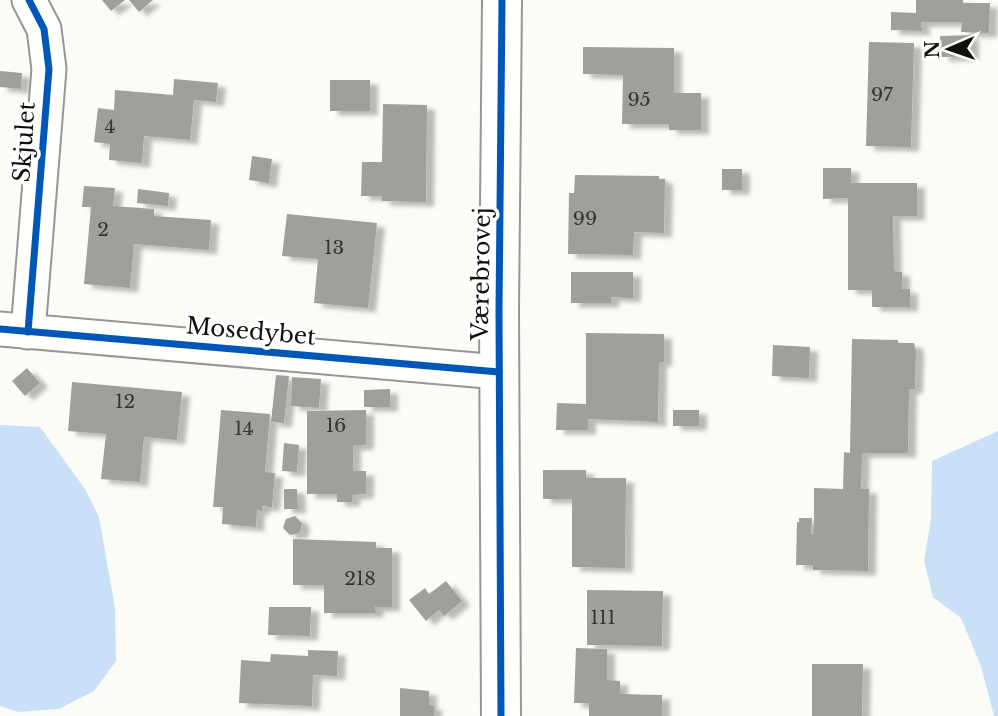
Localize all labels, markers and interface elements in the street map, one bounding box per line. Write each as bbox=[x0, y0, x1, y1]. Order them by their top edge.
north arrow bbox=[914, 14, 984, 84]
text: N bbox=[921, 40, 944, 59]
house number: 97 bbox=[871, 83, 893, 106]
house number: 95 bbox=[627, 88, 651, 111]
street label: Skjulet bbox=[7, 100, 41, 183]
house number: 4 bbox=[104, 115, 116, 138]
street label: Værebrovej bbox=[466, 207, 496, 342]
house number: 99 bbox=[573, 207, 597, 230]
house number: 2 bbox=[97, 218, 109, 241]
house number: 13 bbox=[324, 236, 344, 259]
street label: Mosedybet bbox=[185, 311, 317, 351]
house number: 12 bbox=[115, 390, 135, 413]
house number: 16 bbox=[326, 414, 346, 437]
house number: 14 bbox=[234, 417, 254, 440]
house number: 218 bbox=[344, 567, 376, 590]
house number: 111 bbox=[590, 606, 616, 629]

